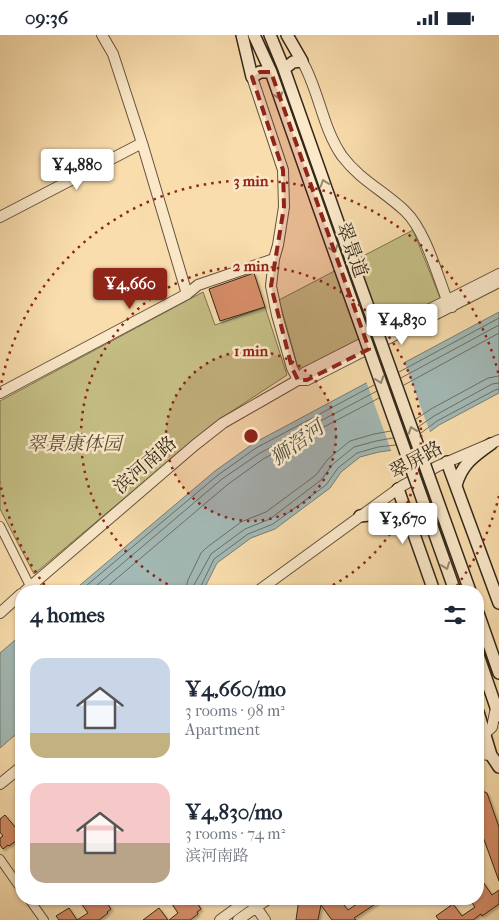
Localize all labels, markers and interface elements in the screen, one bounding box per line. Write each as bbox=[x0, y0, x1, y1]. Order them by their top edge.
text: 09:36 bbox=[25, 7, 68, 29]
one-way arrow bbox=[273, 91, 283, 100]
pin: ¥4,880 bbox=[36, 149, 118, 191]
text: ¥4,880 bbox=[52, 155, 102, 174]
text: 3 min bbox=[234, 172, 269, 190]
one-way arrow bbox=[320, 179, 330, 187]
street label: 翠景道 bbox=[332, 219, 372, 281]
one-way arrow bbox=[328, 245, 338, 253]
text: 2 min bbox=[233, 257, 270, 275]
pin: ¥4,660 bbox=[89, 267, 171, 310]
text: ¥4,660 bbox=[104, 274, 156, 293]
pin: ¥4,830 bbox=[361, 303, 443, 346]
text: ¥4,830 bbox=[377, 310, 427, 329]
text: 1 min bbox=[234, 342, 268, 360]
one-way arrow bbox=[374, 375, 384, 383]
water label: 狮滘河 bbox=[266, 414, 330, 470]
one-way arrow bbox=[408, 426, 418, 435]
centre of rings bbox=[242, 427, 260, 445]
street label: 滨河南路 bbox=[109, 432, 181, 498]
park label: 翠景康体园 bbox=[26, 433, 124, 455]
street label: 翠屏路 bbox=[386, 437, 446, 483]
pin: ¥3,670 bbox=[362, 503, 444, 545]
text: ¥3,670 bbox=[379, 509, 427, 528]
one-way arrow bbox=[440, 561, 450, 569]
icon: filters bbox=[441, 601, 469, 629]
text: 4 homes bbox=[30, 603, 105, 627]
text: ¥4,660/mo bbox=[185, 677, 286, 701]
icon: home bbox=[70, 678, 130, 738]
text: 3 rooms · 98 m² bbox=[185, 701, 285, 720]
text: Apartment bbox=[185, 720, 260, 739]
text: ¥4,830/mo bbox=[185, 800, 283, 824]
icon: home bbox=[70, 803, 130, 863]
text: 3 rooms · 74 m² bbox=[185, 824, 285, 843]
text: 滨河南路 bbox=[185, 846, 249, 865]

